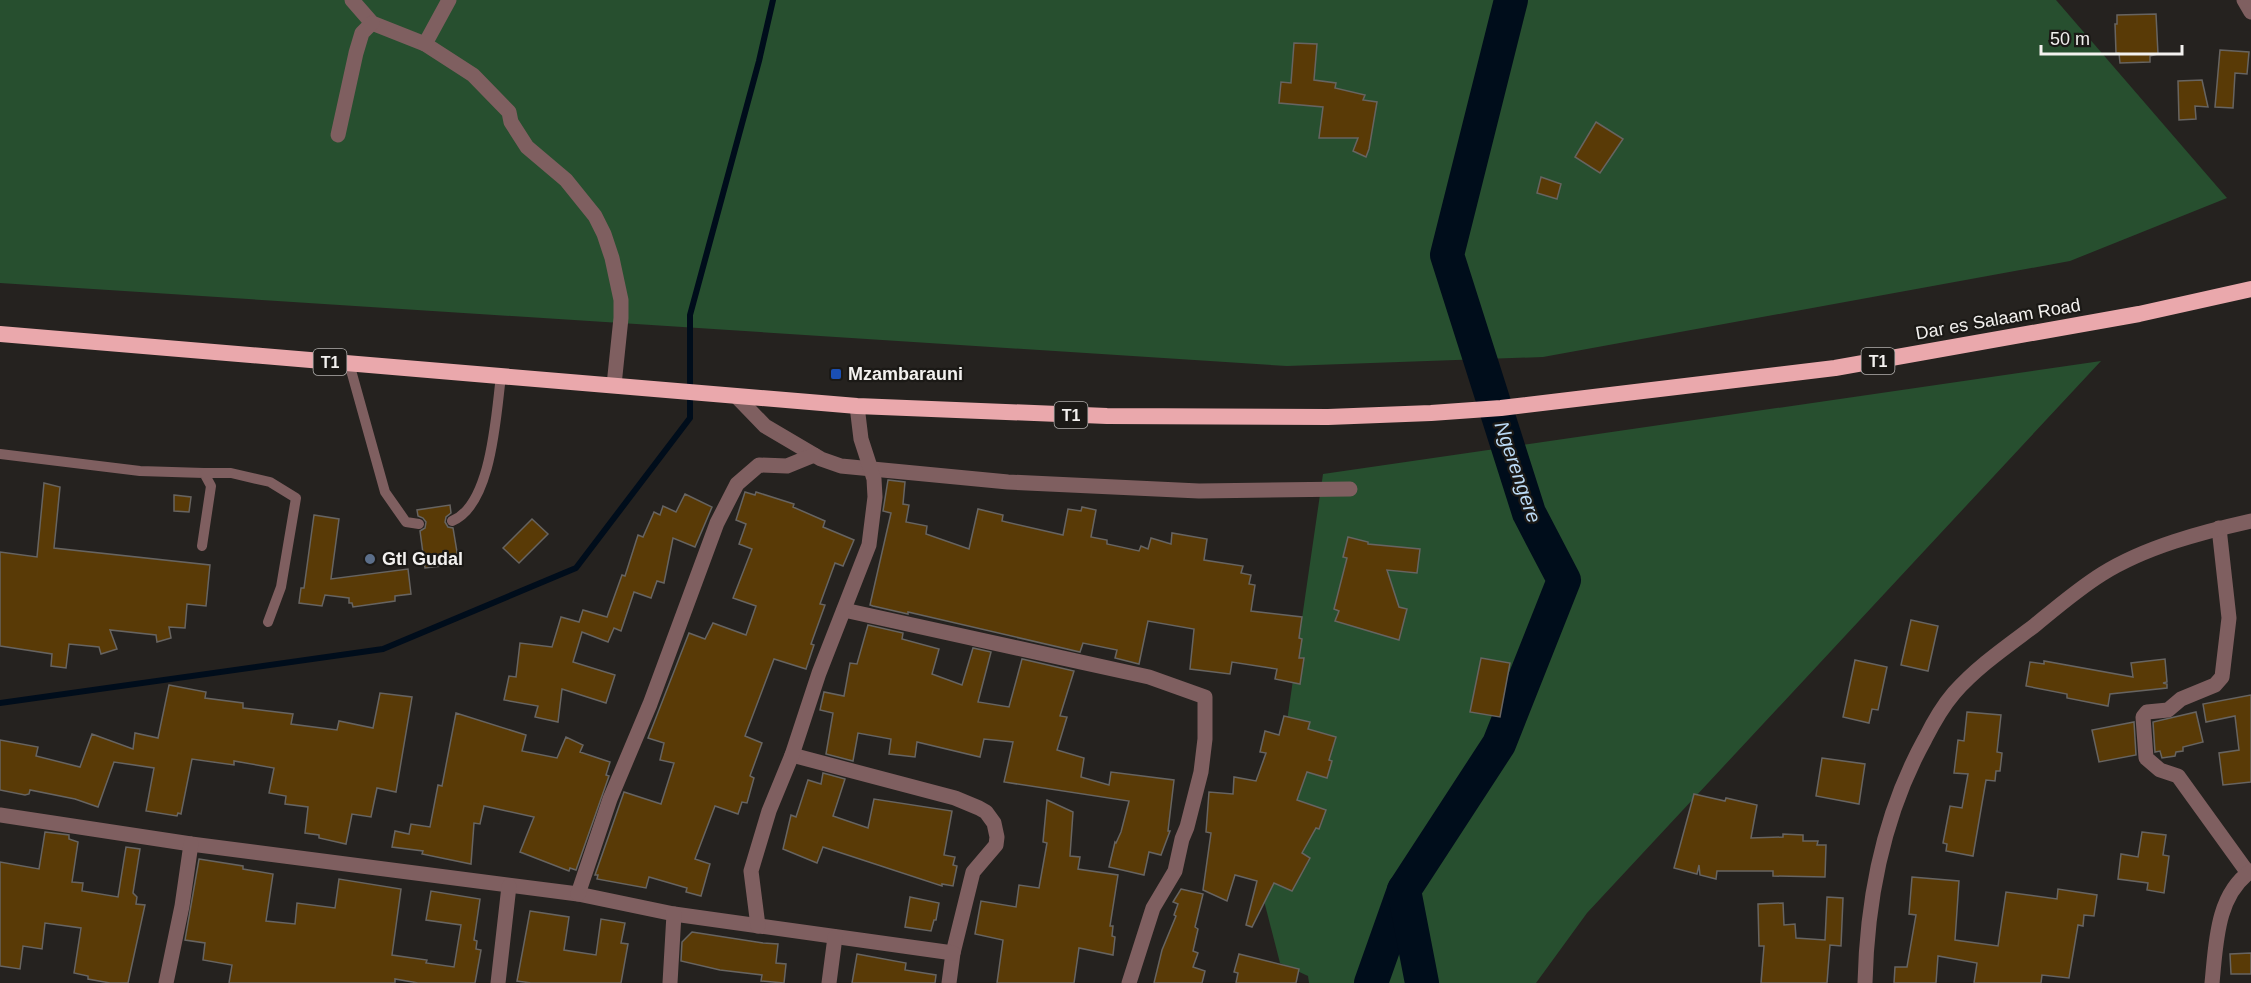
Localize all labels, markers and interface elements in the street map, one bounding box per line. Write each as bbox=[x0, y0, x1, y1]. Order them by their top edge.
scale bar bbox=[2041, 18, 2182, 56]
text: 50 m bbox=[2050, 29, 2090, 49]
street label: Dar es Salaam Road bbox=[1914, 295, 2082, 343]
road number: T1 bbox=[1862, 348, 1894, 374]
road number: T1 bbox=[314, 349, 346, 375]
place label: Mzambarauni bbox=[848, 364, 963, 384]
marker: Mzambarauni bbox=[829, 367, 843, 381]
road number: T1 bbox=[1054, 402, 1088, 428]
water label: Ngerengere bbox=[1490, 418, 1546, 526]
place label: Gtl Gudal bbox=[382, 549, 463, 569]
marker: Gtl Gudal bbox=[363, 552, 377, 566]

